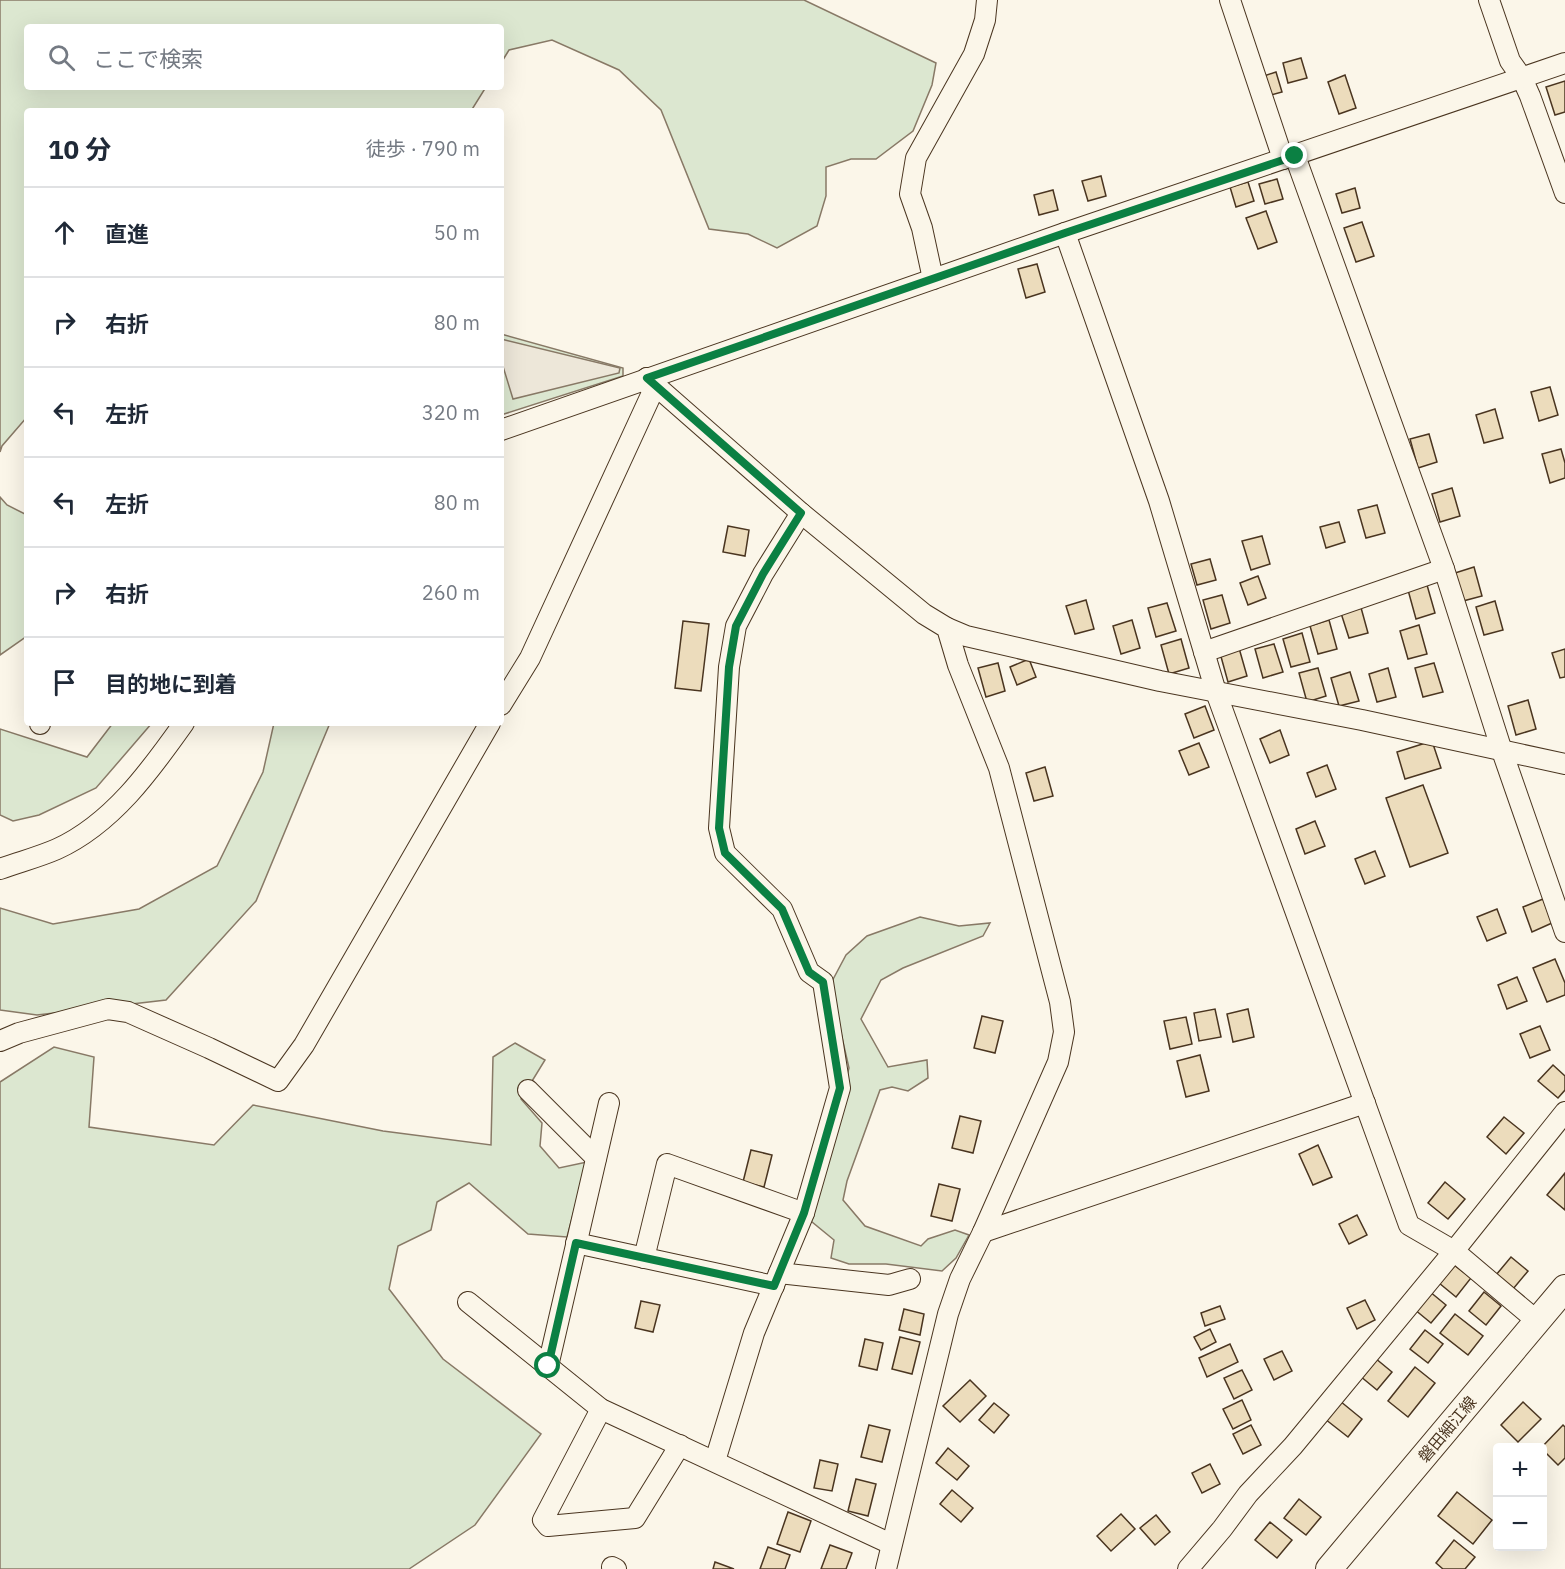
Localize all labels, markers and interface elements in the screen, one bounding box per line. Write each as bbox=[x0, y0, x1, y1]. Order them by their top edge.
search box bbox=[24, 24, 504, 90]
icon: search bbox=[45, 41, 78, 74]
text: ここで検索 bbox=[93, 44, 203, 73]
text: 10 分 bbox=[48, 132, 111, 166]
text: 徒歩 · 790 m bbox=[366, 135, 480, 162]
route end bbox=[1281, 142, 1307, 168]
icon: ahead bbox=[48, 216, 81, 249]
text: 直進 bbox=[105, 219, 149, 248]
text: 50 m bbox=[434, 219, 480, 246]
icon: right bbox=[48, 306, 81, 339]
text: 右折 bbox=[105, 309, 149, 338]
text: 80 m bbox=[434, 309, 480, 336]
icon: left bbox=[48, 396, 81, 429]
text: 左折 bbox=[105, 399, 149, 428]
text: 320 m bbox=[422, 399, 480, 426]
icon: left bbox=[48, 486, 81, 519]
text: 左折 bbox=[105, 489, 149, 518]
text: 80 m bbox=[434, 489, 480, 516]
icon: right bbox=[48, 576, 81, 609]
text: 右折 bbox=[105, 579, 149, 608]
text: 260 m bbox=[422, 579, 480, 606]
icon: arrive bbox=[48, 666, 81, 699]
text: 目的地に到着 bbox=[105, 669, 237, 698]
route start bbox=[534, 1352, 560, 1378]
street label: 磐田細江線 bbox=[1414, 1392, 1480, 1466]
map controls bbox=[1493, 1443, 1547, 1551]
button: + bbox=[1493, 1443, 1547, 1497]
button: − bbox=[1493, 1497, 1547, 1551]

